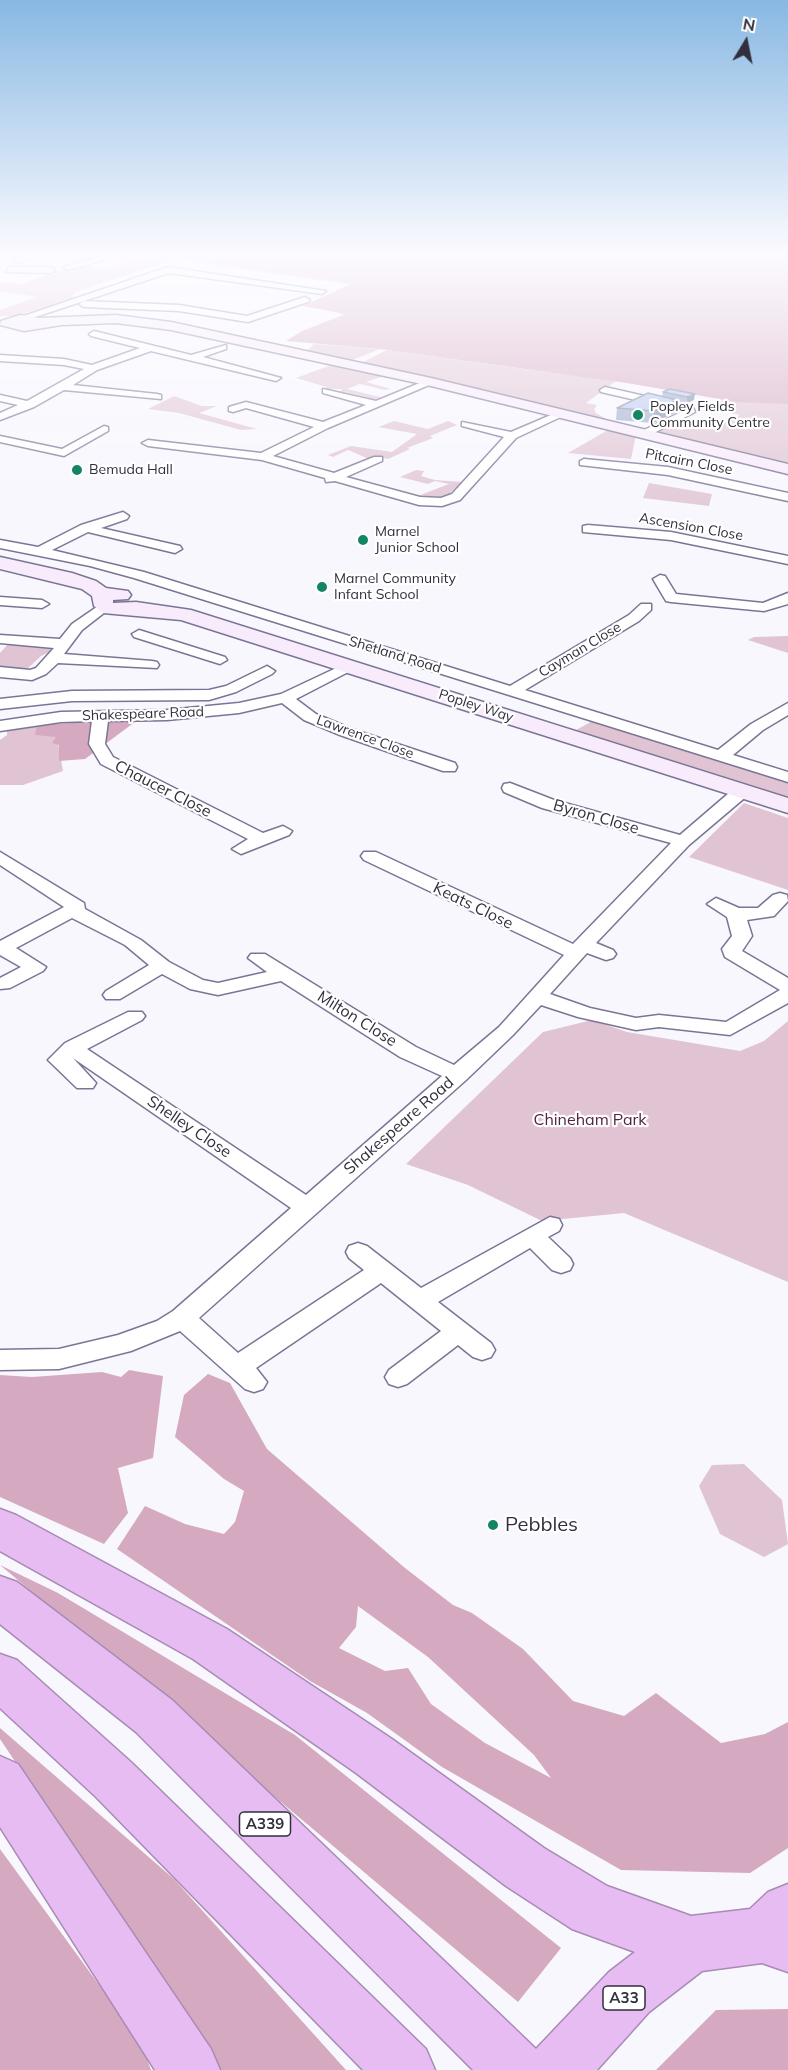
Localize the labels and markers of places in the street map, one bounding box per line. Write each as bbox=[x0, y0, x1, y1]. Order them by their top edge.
place label: Popley Fields Community Centre bbox=[650, 399, 770, 431]
marker: Popley Fields Community Centre bbox=[631, 408, 645, 422]
place label: Bemuda Hall bbox=[89, 462, 173, 478]
marker: Bemuda Hall bbox=[70, 463, 84, 477]
place label: Marnel Junior School bbox=[375, 524, 459, 556]
marker: Marnel Junior School bbox=[356, 533, 370, 547]
place label: Marnel Community Infant School bbox=[334, 571, 456, 604]
marker: Marnel Community Infant School bbox=[315, 580, 329, 594]
place label: Pebbles bbox=[505, 1513, 578, 1537]
marker: Pebbles bbox=[486, 1518, 500, 1532]

